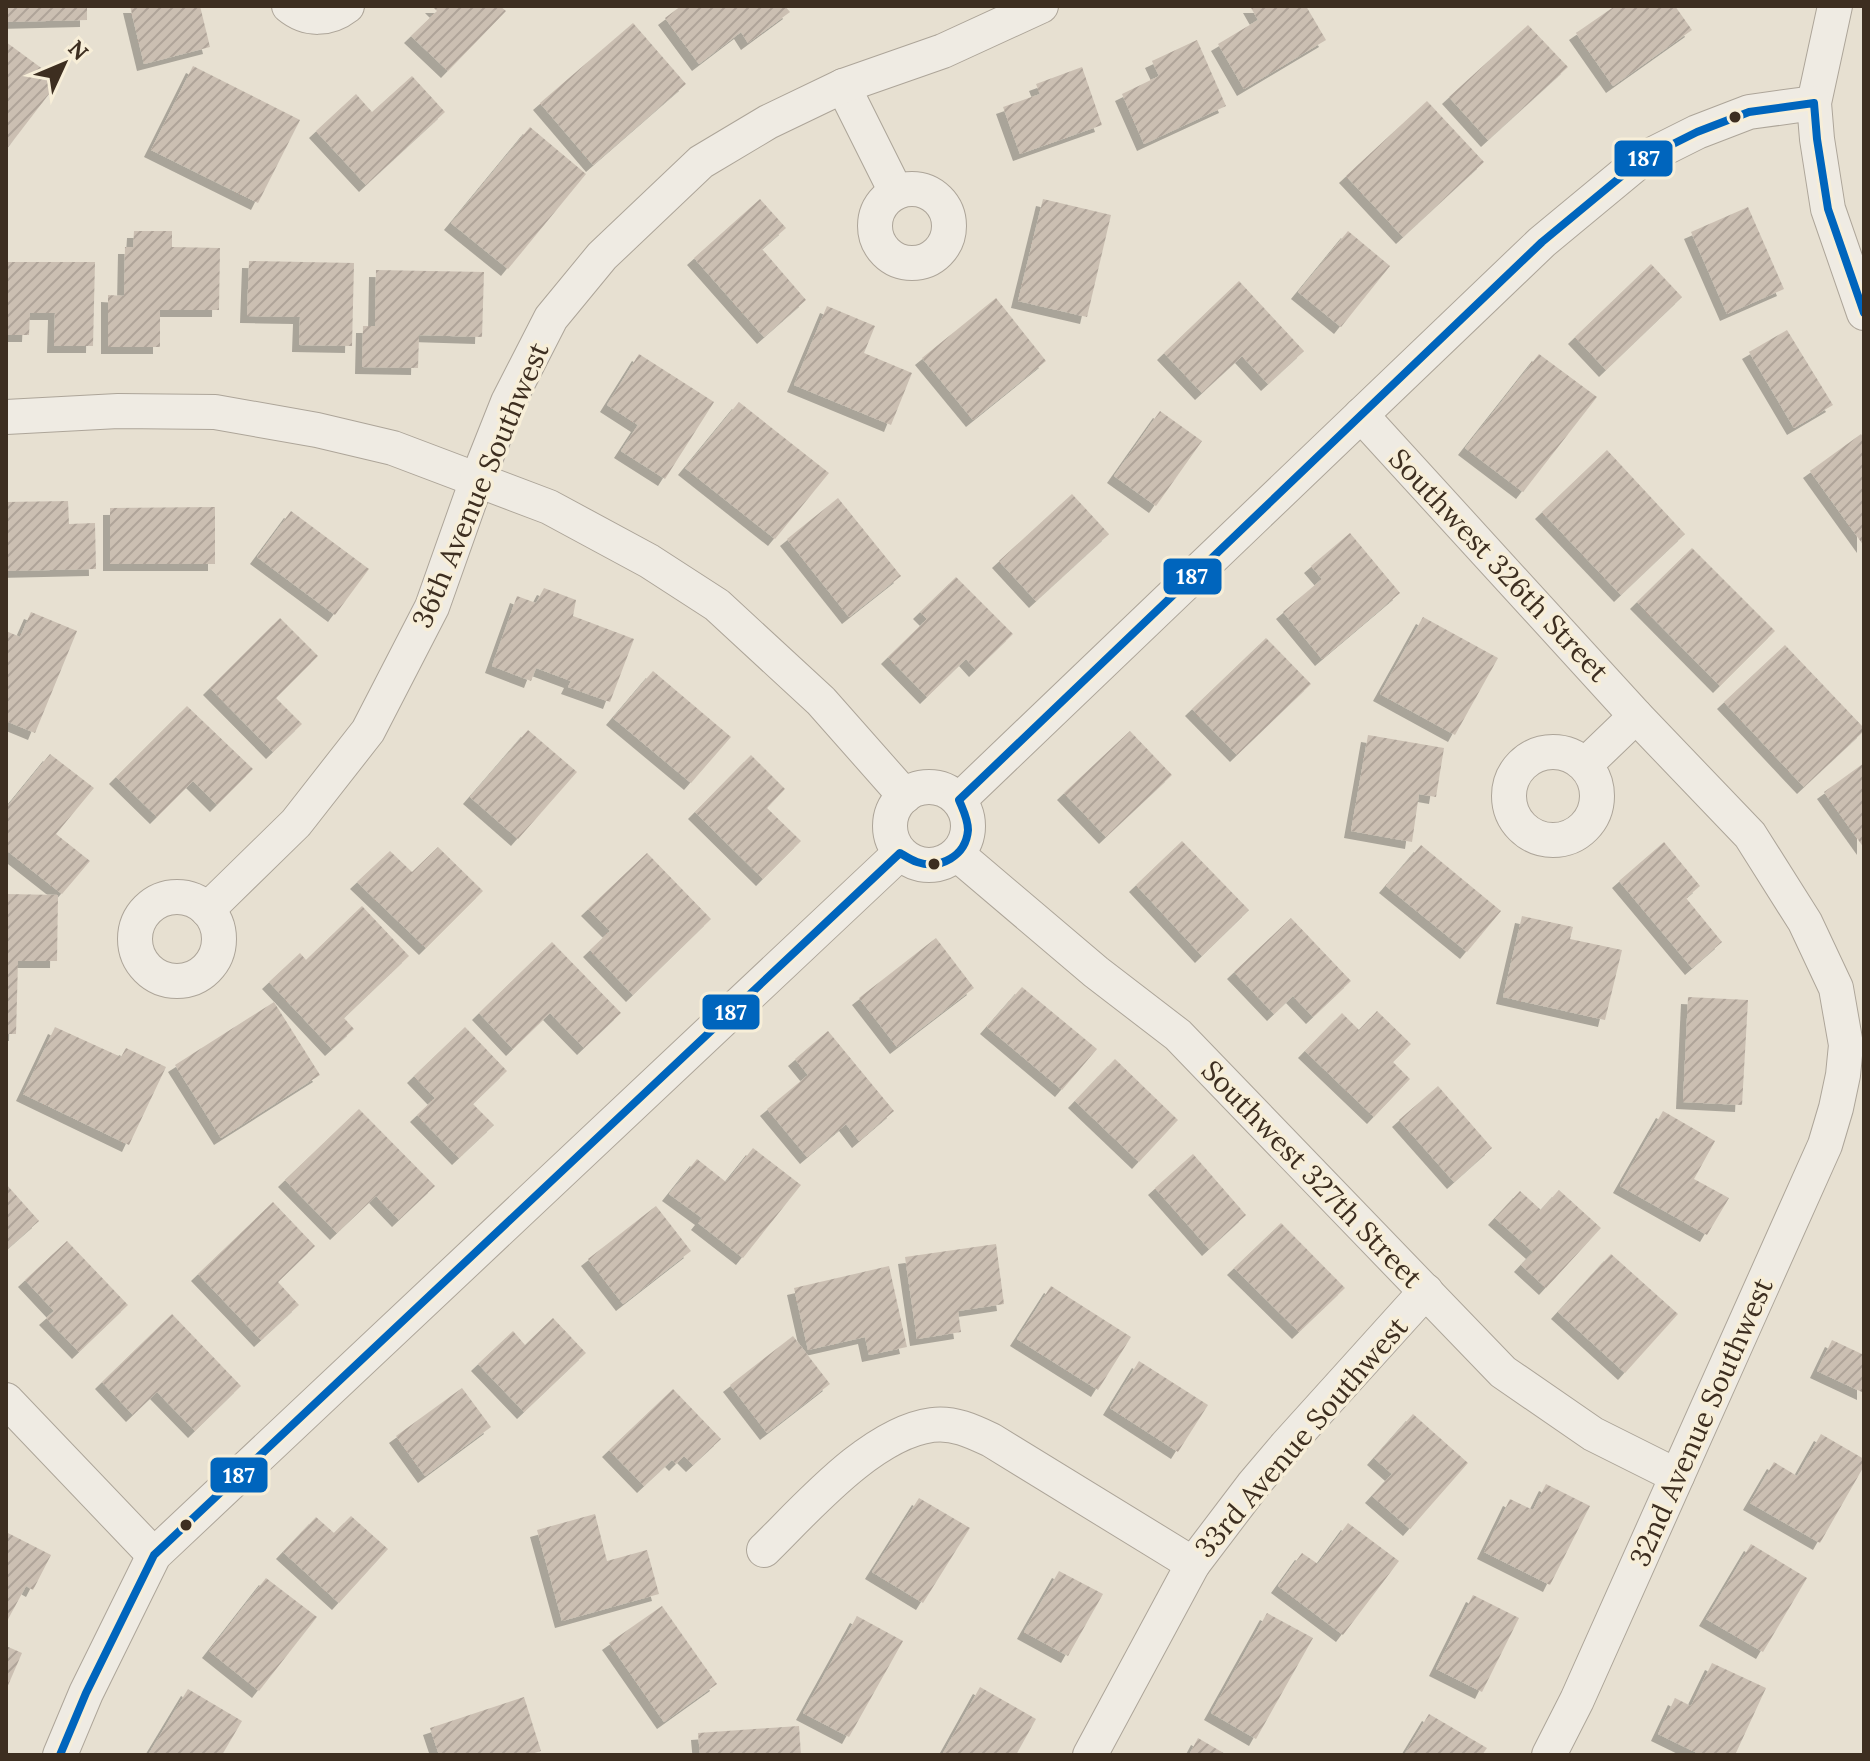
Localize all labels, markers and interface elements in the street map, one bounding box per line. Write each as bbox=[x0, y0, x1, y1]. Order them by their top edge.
north arrow bbox=[24, 24, 104, 104]
text: N bbox=[62, 34, 94, 66]
unlabelled marker bbox=[1727, 109, 1743, 125]
line badge: 187 bbox=[1613, 139, 1674, 178]
text: 187 bbox=[1628, 144, 1660, 172]
street label: 36th Avenue Southwest bbox=[404, 337, 557, 633]
street label: Southwest 326th Street bbox=[1381, 441, 1617, 689]
line badge: 187 bbox=[1162, 557, 1223, 596]
text: 187 bbox=[1176, 562, 1208, 590]
unlabelled marker bbox=[926, 856, 942, 872]
line badge: 187 bbox=[701, 993, 761, 1031]
text: 187 bbox=[715, 998, 747, 1026]
street label: Southwest 327th Street bbox=[1194, 1053, 1430, 1296]
street label: 32nd Avenue Southwest bbox=[1621, 1272, 1781, 1572]
street label: 33rd Avenue Southwest bbox=[1187, 1309, 1415, 1565]
line badge: 187 bbox=[209, 1456, 269, 1494]
text: 187 bbox=[223, 1461, 255, 1489]
unlabelled marker bbox=[178, 1517, 194, 1533]

